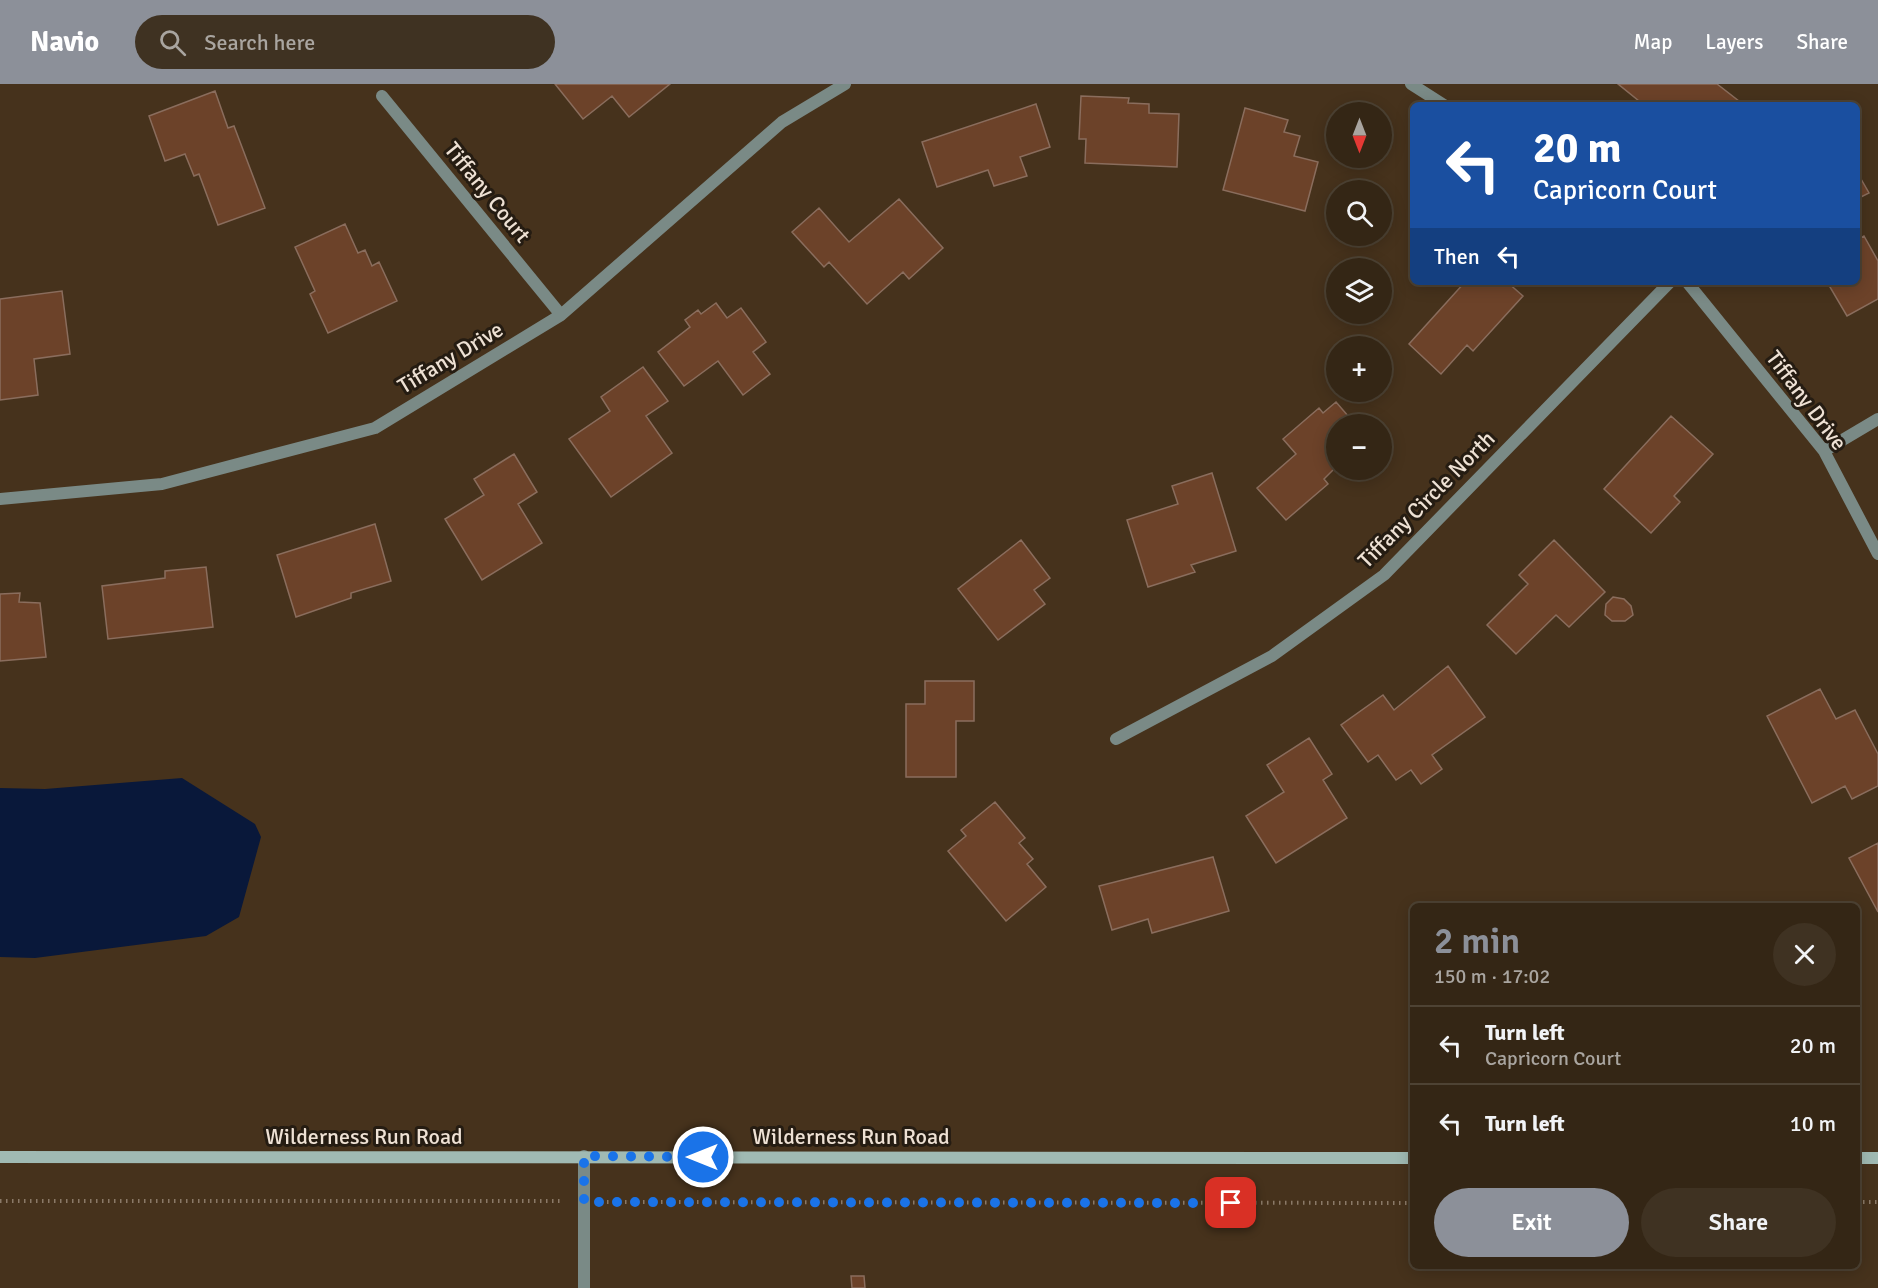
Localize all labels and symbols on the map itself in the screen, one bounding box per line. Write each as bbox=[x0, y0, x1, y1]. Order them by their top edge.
north arrow bbox=[1326, 102, 1392, 168]
street label: Tiffany Court bbox=[439, 137, 537, 248]
street label: Tiffany Drive bbox=[393, 315, 508, 399]
street label: Tiffany Drive bbox=[1760, 345, 1853, 456]
street label: Tiffany Circle North bbox=[1352, 425, 1500, 573]
street label: Wilderness Run Road bbox=[265, 1123, 463, 1150]
street label: Wilderness Run Road bbox=[752, 1123, 950, 1150]
position arrow bbox=[671, 1125, 735, 1189]
pin bbox=[1205, 1177, 1256, 1228]

